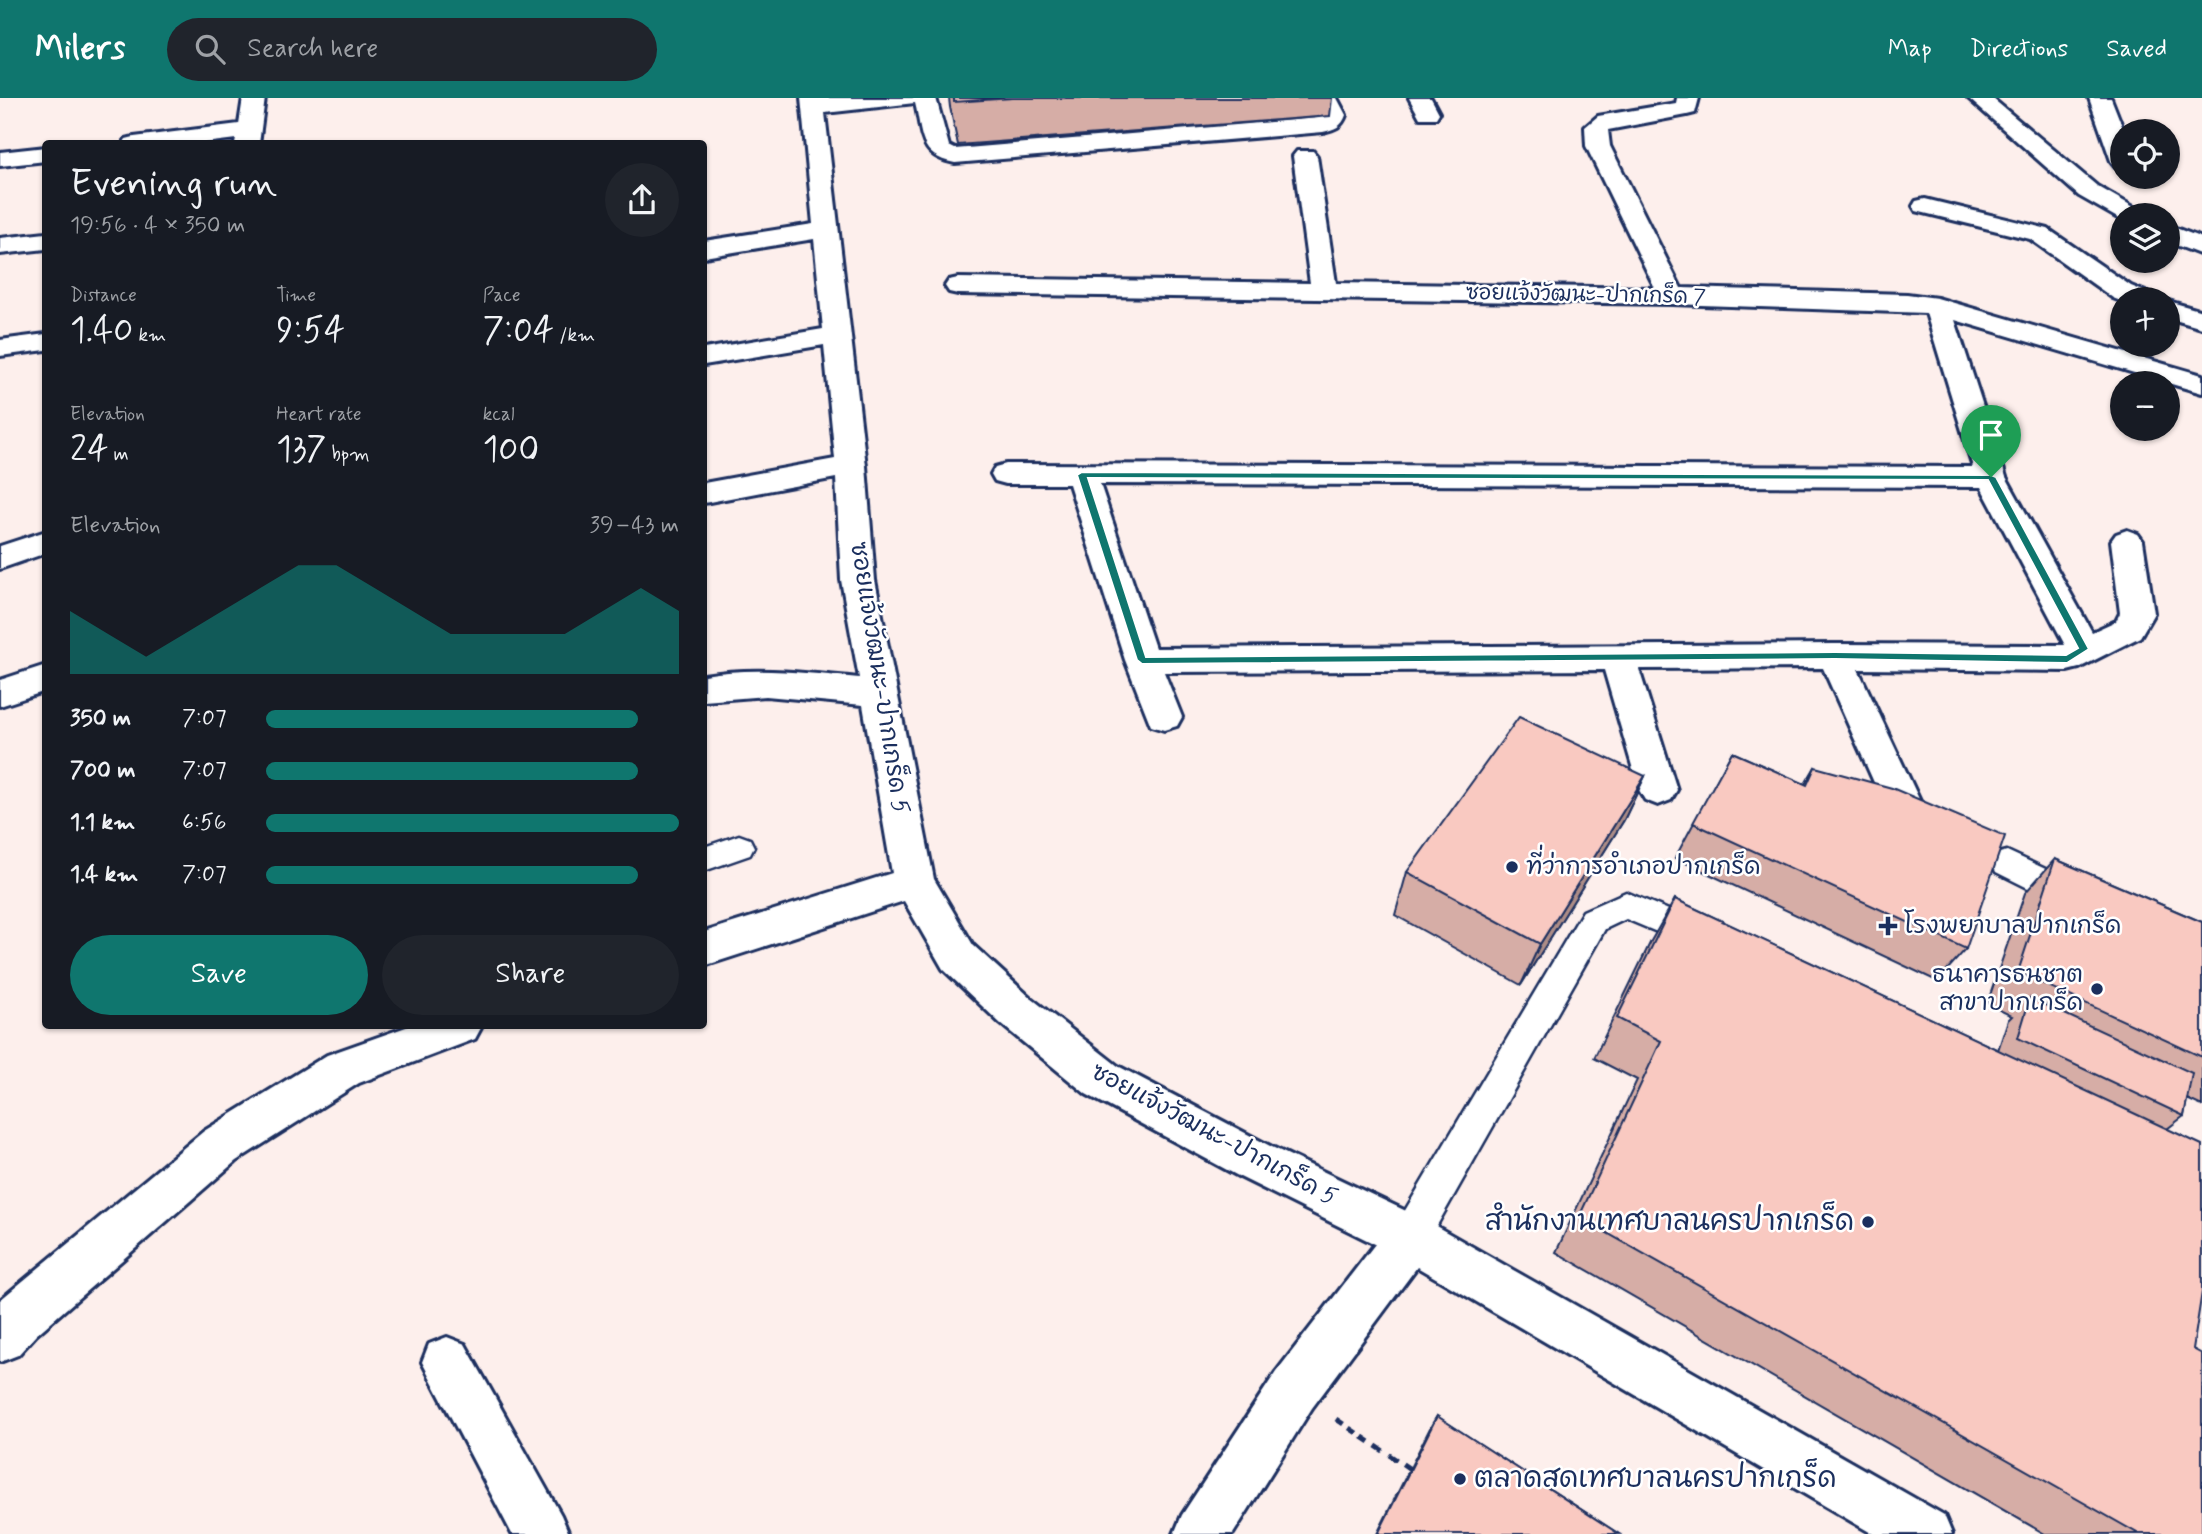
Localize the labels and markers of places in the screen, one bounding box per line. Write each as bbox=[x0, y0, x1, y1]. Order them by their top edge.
pin bbox=[1961, 405, 2021, 477]
place label: ที่ว่าการอำเภอปากเกร็ด bbox=[1526, 844, 1761, 883]
marker: ที่ว่าการอำเภอปากเกร็ด bbox=[1504, 859, 1520, 875]
place label: โรงพยาบาลปากเกร็ด bbox=[1904, 909, 2121, 942]
marker: โรงพยาบาลปากเกร็ด bbox=[1878, 916, 1898, 936]
place label: ธนาคารธนชาต สาขาปากเกร็ด bbox=[1932, 960, 2083, 1019]
marker: ธนาคารธนชาต สาขาปากเกร็ด bbox=[2089, 981, 2105, 997]
place label: สำนักงานเทศบาลนครปากเกร็ด bbox=[1485, 1201, 1854, 1241]
marker: สำนักงานเทศบาลนครปากเกร็ด bbox=[1860, 1214, 1876, 1230]
place label: ตลาดสดเทศบาลนครปากเกร็ด bbox=[1474, 1458, 1836, 1498]
marker: ตลาดสดเทศบาลนครปากเกร็ด bbox=[1452, 1471, 1468, 1487]

